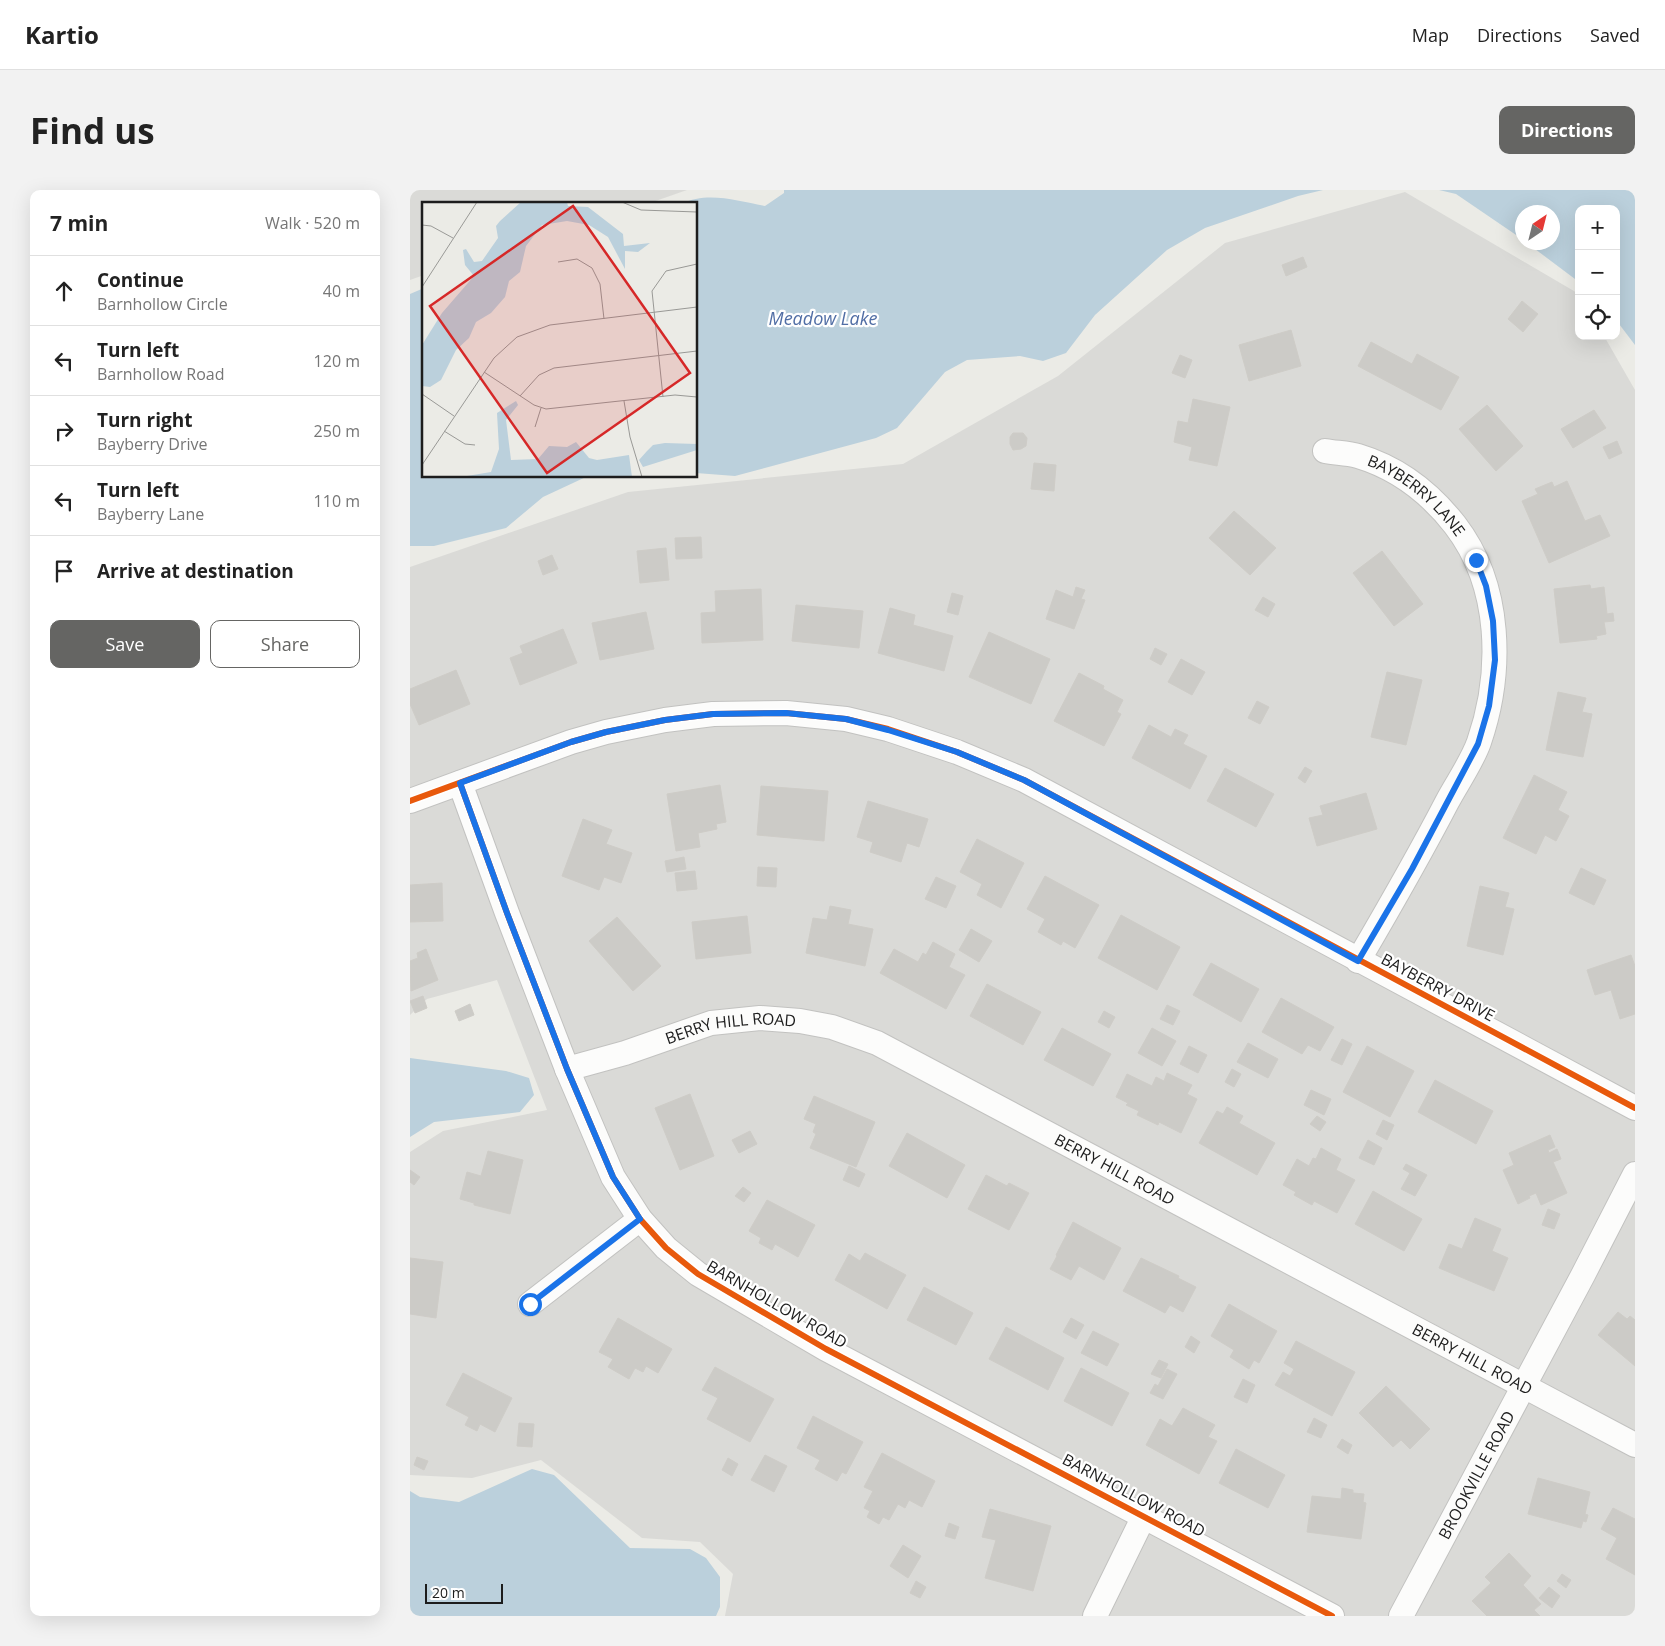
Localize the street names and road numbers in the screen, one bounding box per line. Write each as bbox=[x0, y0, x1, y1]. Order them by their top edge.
street label: BAYBERRY LANE bbox=[1364, 449, 1471, 540]
street label: BAYBERRY DRIVE bbox=[1377, 948, 1499, 1026]
street label: BERRY HILL ROAD bbox=[662, 1007, 797, 1049]
street label: BERRY HILL ROAD bbox=[1051, 1128, 1179, 1210]
street label: BARNHOLLOW ROAD bbox=[703, 1255, 851, 1353]
street label: BERRY HILL ROAD bbox=[1408, 1318, 1537, 1400]
street label: BROOKVILLE ROAD bbox=[1433, 1407, 1520, 1543]
street label: BARNHOLLOW ROAD bbox=[1059, 1448, 1209, 1542]

